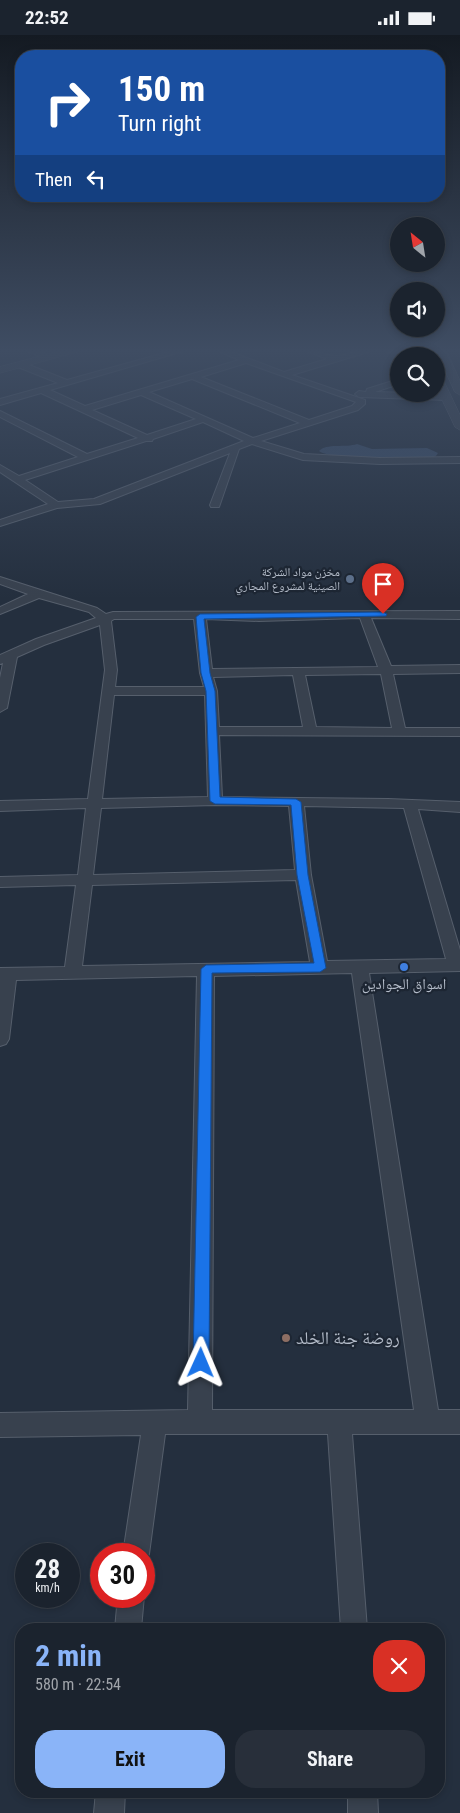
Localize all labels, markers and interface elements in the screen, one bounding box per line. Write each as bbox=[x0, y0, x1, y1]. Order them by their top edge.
text: 22:52 bbox=[25, 6, 69, 29]
text: 150 m bbox=[118, 69, 205, 110]
icon: right bbox=[35, 70, 100, 135]
text: Turn right bbox=[118, 111, 201, 136]
icon: left bbox=[82, 165, 110, 193]
text: Then bbox=[35, 168, 72, 191]
north arrow bbox=[390, 217, 445, 273]
map controls bbox=[390, 217, 445, 402]
button: sound bbox=[390, 282, 445, 337]
button: search bbox=[390, 347, 445, 402]
pin bbox=[362, 563, 404, 614]
place label: مخزن مواد الشركة الصينية لمشروع المجاري bbox=[236, 565, 340, 596]
icon: arrive bbox=[369, 570, 397, 598]
marker: مخزن مواد الشركة الصينية لمشروع المجاري bbox=[344, 573, 356, 585]
marker: اسواق الجوادين bbox=[398, 961, 410, 973]
place label: اسواق الجوادين bbox=[362, 975, 446, 994]
place label: روضة جنة الخلد bbox=[296, 1327, 400, 1348]
marker: روضة جنة الخلد bbox=[280, 1332, 292, 1344]
position arrow bbox=[174, 1336, 226, 1388]
speed limit sign: 30 bbox=[90, 1543, 155, 1608]
text: 28 bbox=[35, 1555, 60, 1584]
text: km/h bbox=[35, 1581, 60, 1595]
text: 2 min bbox=[35, 1638, 102, 1673]
button: close bbox=[373, 1640, 425, 1692]
text: 580 m · 22:54 bbox=[35, 1675, 121, 1694]
button: Exit bbox=[35, 1730, 225, 1788]
button: Share bbox=[235, 1730, 425, 1788]

